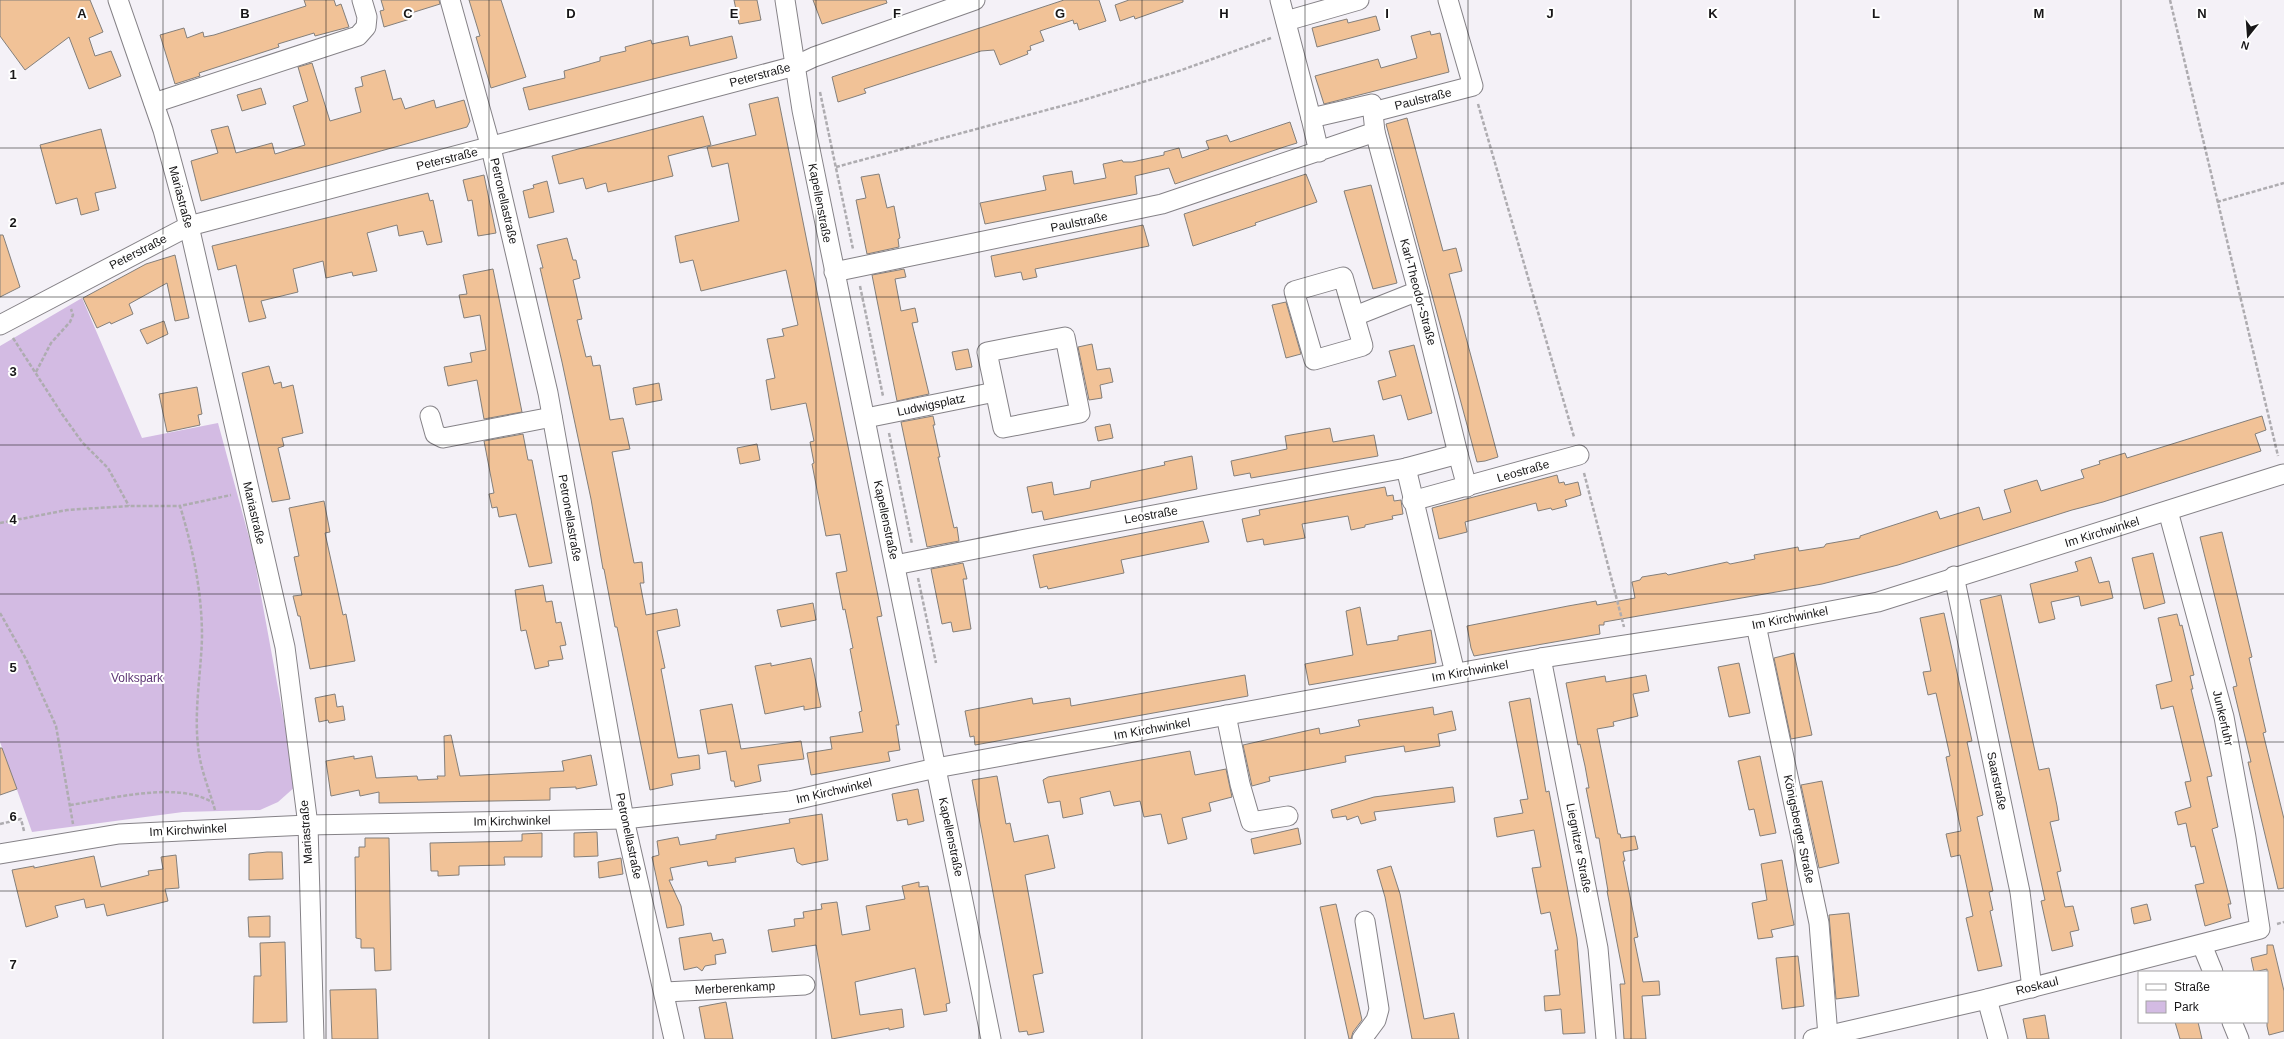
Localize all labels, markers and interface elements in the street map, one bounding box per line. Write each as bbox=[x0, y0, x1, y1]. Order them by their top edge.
text: A bbox=[77, 6, 87, 21]
text: B bbox=[240, 6, 250, 21]
text: C bbox=[403, 6, 413, 21]
text: D bbox=[566, 6, 576, 21]
text: E bbox=[730, 6, 739, 21]
text: F bbox=[893, 6, 901, 21]
text: G bbox=[1055, 6, 1065, 21]
text: H bbox=[1219, 6, 1229, 21]
text: I bbox=[1385, 6, 1389, 21]
text: J bbox=[1546, 6, 1554, 21]
text: K bbox=[1708, 6, 1718, 21]
text: L bbox=[1872, 6, 1880, 21]
text: M bbox=[2034, 6, 2044, 21]
text: N bbox=[2197, 6, 2207, 21]
north arrow bbox=[2228, 16, 2268, 56]
text: N bbox=[2239, 39, 2251, 52]
street label: Peterstraße bbox=[728, 60, 792, 90]
text: 1 bbox=[9, 67, 17, 82]
street label: Paulstraße bbox=[1393, 85, 1453, 113]
street label: Peterstraße bbox=[415, 145, 479, 173]
street label: Petronellastraße bbox=[487, 157, 521, 246]
street label: Kapellenstraße bbox=[805, 162, 835, 244]
street label: Mariastraße bbox=[166, 164, 196, 230]
street label: Paulstraße bbox=[1049, 209, 1109, 235]
text: 2 bbox=[9, 215, 17, 230]
street label: Peterstraße bbox=[107, 231, 169, 272]
street label: Karl-Theodor-Straße bbox=[1397, 237, 1439, 347]
text: 3 bbox=[9, 364, 17, 379]
street label: Ludwigsplatz bbox=[896, 391, 966, 419]
street label: Leostraße bbox=[1495, 457, 1551, 485]
street label: Petronellastraße bbox=[555, 473, 585, 563]
street label: Kapellenstraße bbox=[871, 479, 901, 561]
street label: Mariastraße bbox=[240, 480, 268, 546]
street label: Leostraße bbox=[1123, 503, 1179, 527]
text: 4 bbox=[9, 512, 17, 527]
street label: Im Kirchwinkel bbox=[2063, 514, 2141, 550]
street label: Im Kirchwinkel bbox=[1751, 604, 1829, 632]
street label: Im Kirchwinkel bbox=[1431, 657, 1509, 685]
text: 5 bbox=[9, 660, 17, 675]
park label: Volkspark bbox=[111, 671, 164, 685]
street label: Junkerfuhr bbox=[2210, 689, 2236, 747]
street label: Im Kirchwinkel bbox=[1113, 715, 1191, 743]
street label: Saarstraße bbox=[1984, 751, 2010, 812]
street label: Königsberger Straße bbox=[1781, 773, 1817, 885]
street label: Im Kirchwinkel bbox=[795, 775, 873, 807]
street label: Petronellastraße bbox=[613, 791, 645, 881]
street label: Kapellenstraße bbox=[936, 796, 966, 878]
street label: Mariastraße bbox=[297, 799, 315, 864]
street label: Liegnitzer Straße bbox=[1563, 802, 1595, 894]
text: 6 bbox=[9, 809, 17, 824]
street label: Im Kirchwinkel bbox=[473, 813, 551, 829]
street label: Im Kirchwinkel bbox=[149, 821, 227, 839]
text: 7 bbox=[9, 957, 17, 972]
legend bbox=[2138, 971, 2268, 1023]
street label: Roskaul bbox=[2014, 974, 2060, 998]
street label: Merberenkamp bbox=[694, 979, 776, 997]
text: Straße bbox=[2174, 980, 2210, 994]
text: Park bbox=[2174, 1000, 2200, 1014]

